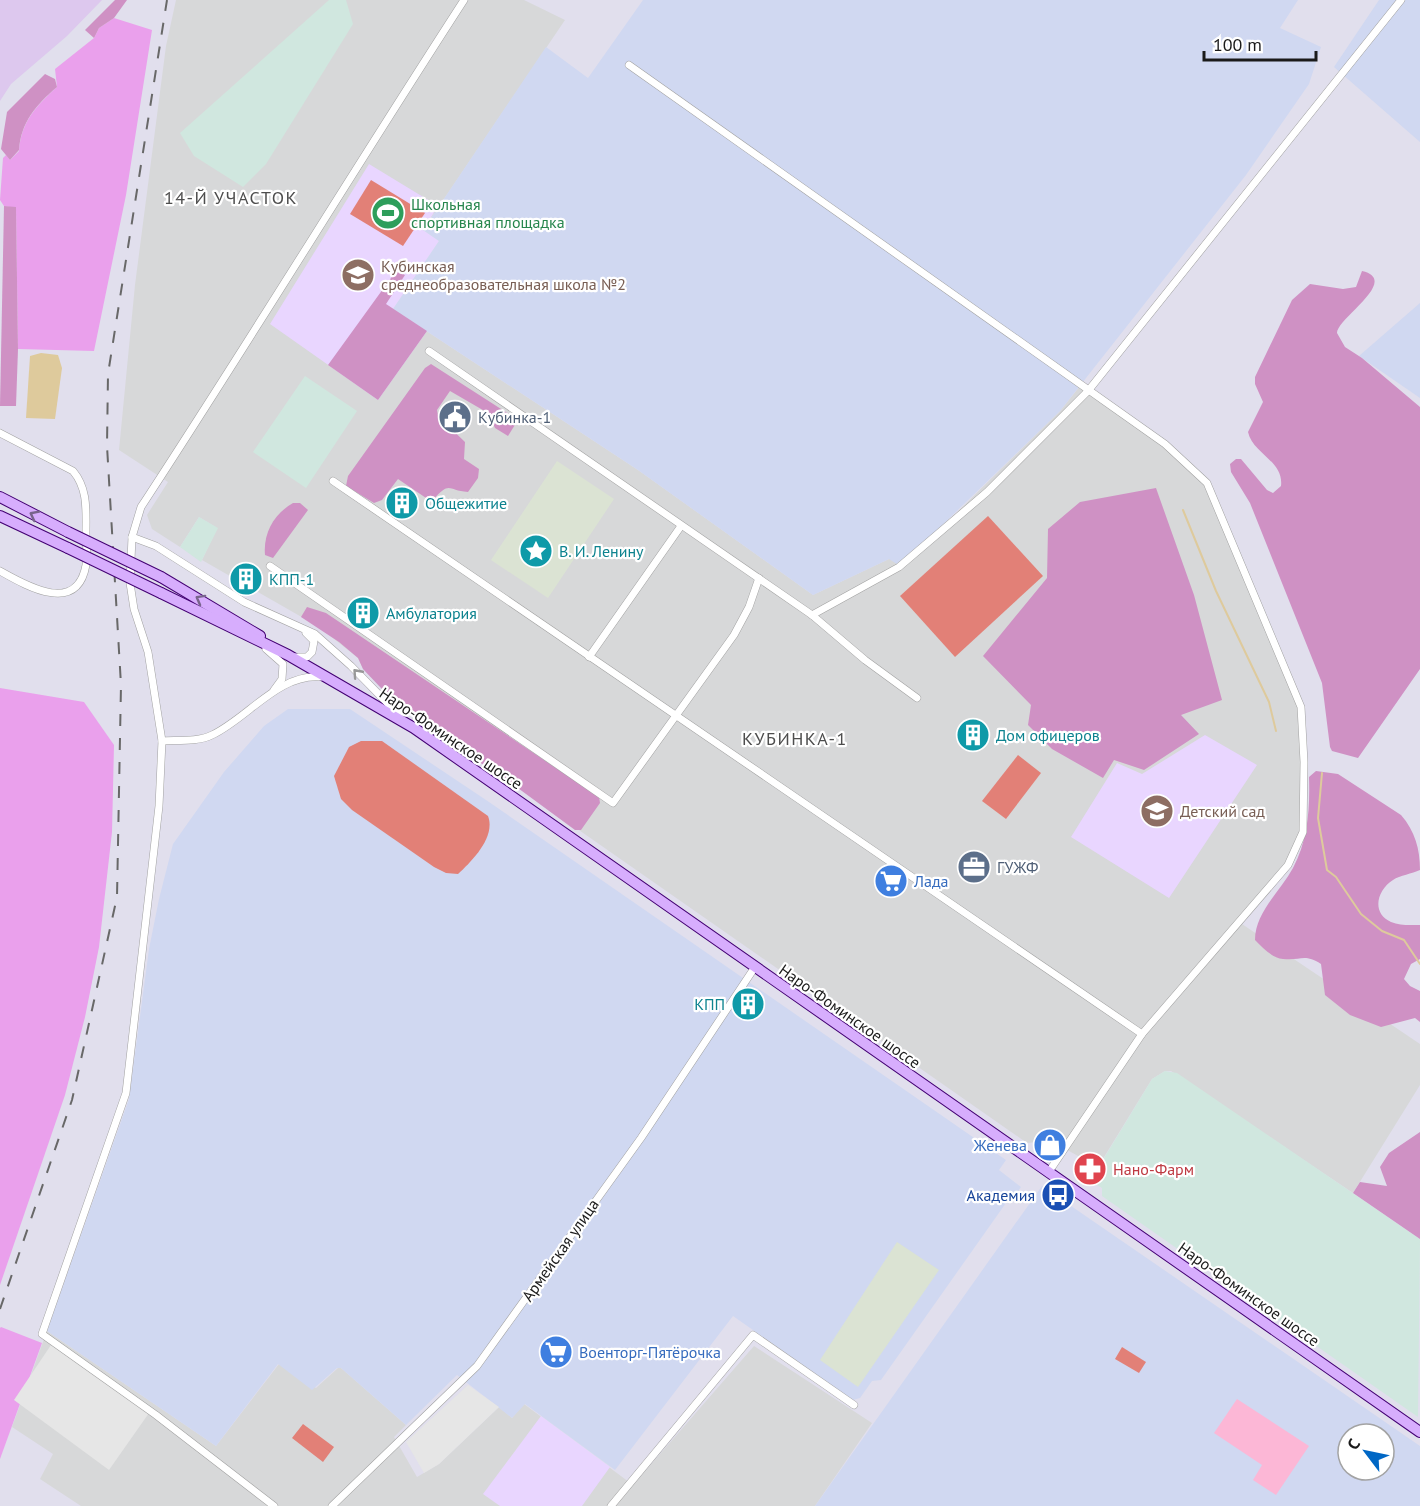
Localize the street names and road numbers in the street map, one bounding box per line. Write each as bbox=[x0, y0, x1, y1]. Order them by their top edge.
street label: Наро-Фоминское шоссе bbox=[376, 683, 526, 793]
street label: Наро-Фоминское шоссе bbox=[775, 960, 925, 1072]
street label: Армейская улица bbox=[517, 1195, 603, 1305]
street label: Наро-Фоминское шоссе bbox=[1174, 1238, 1324, 1350]

